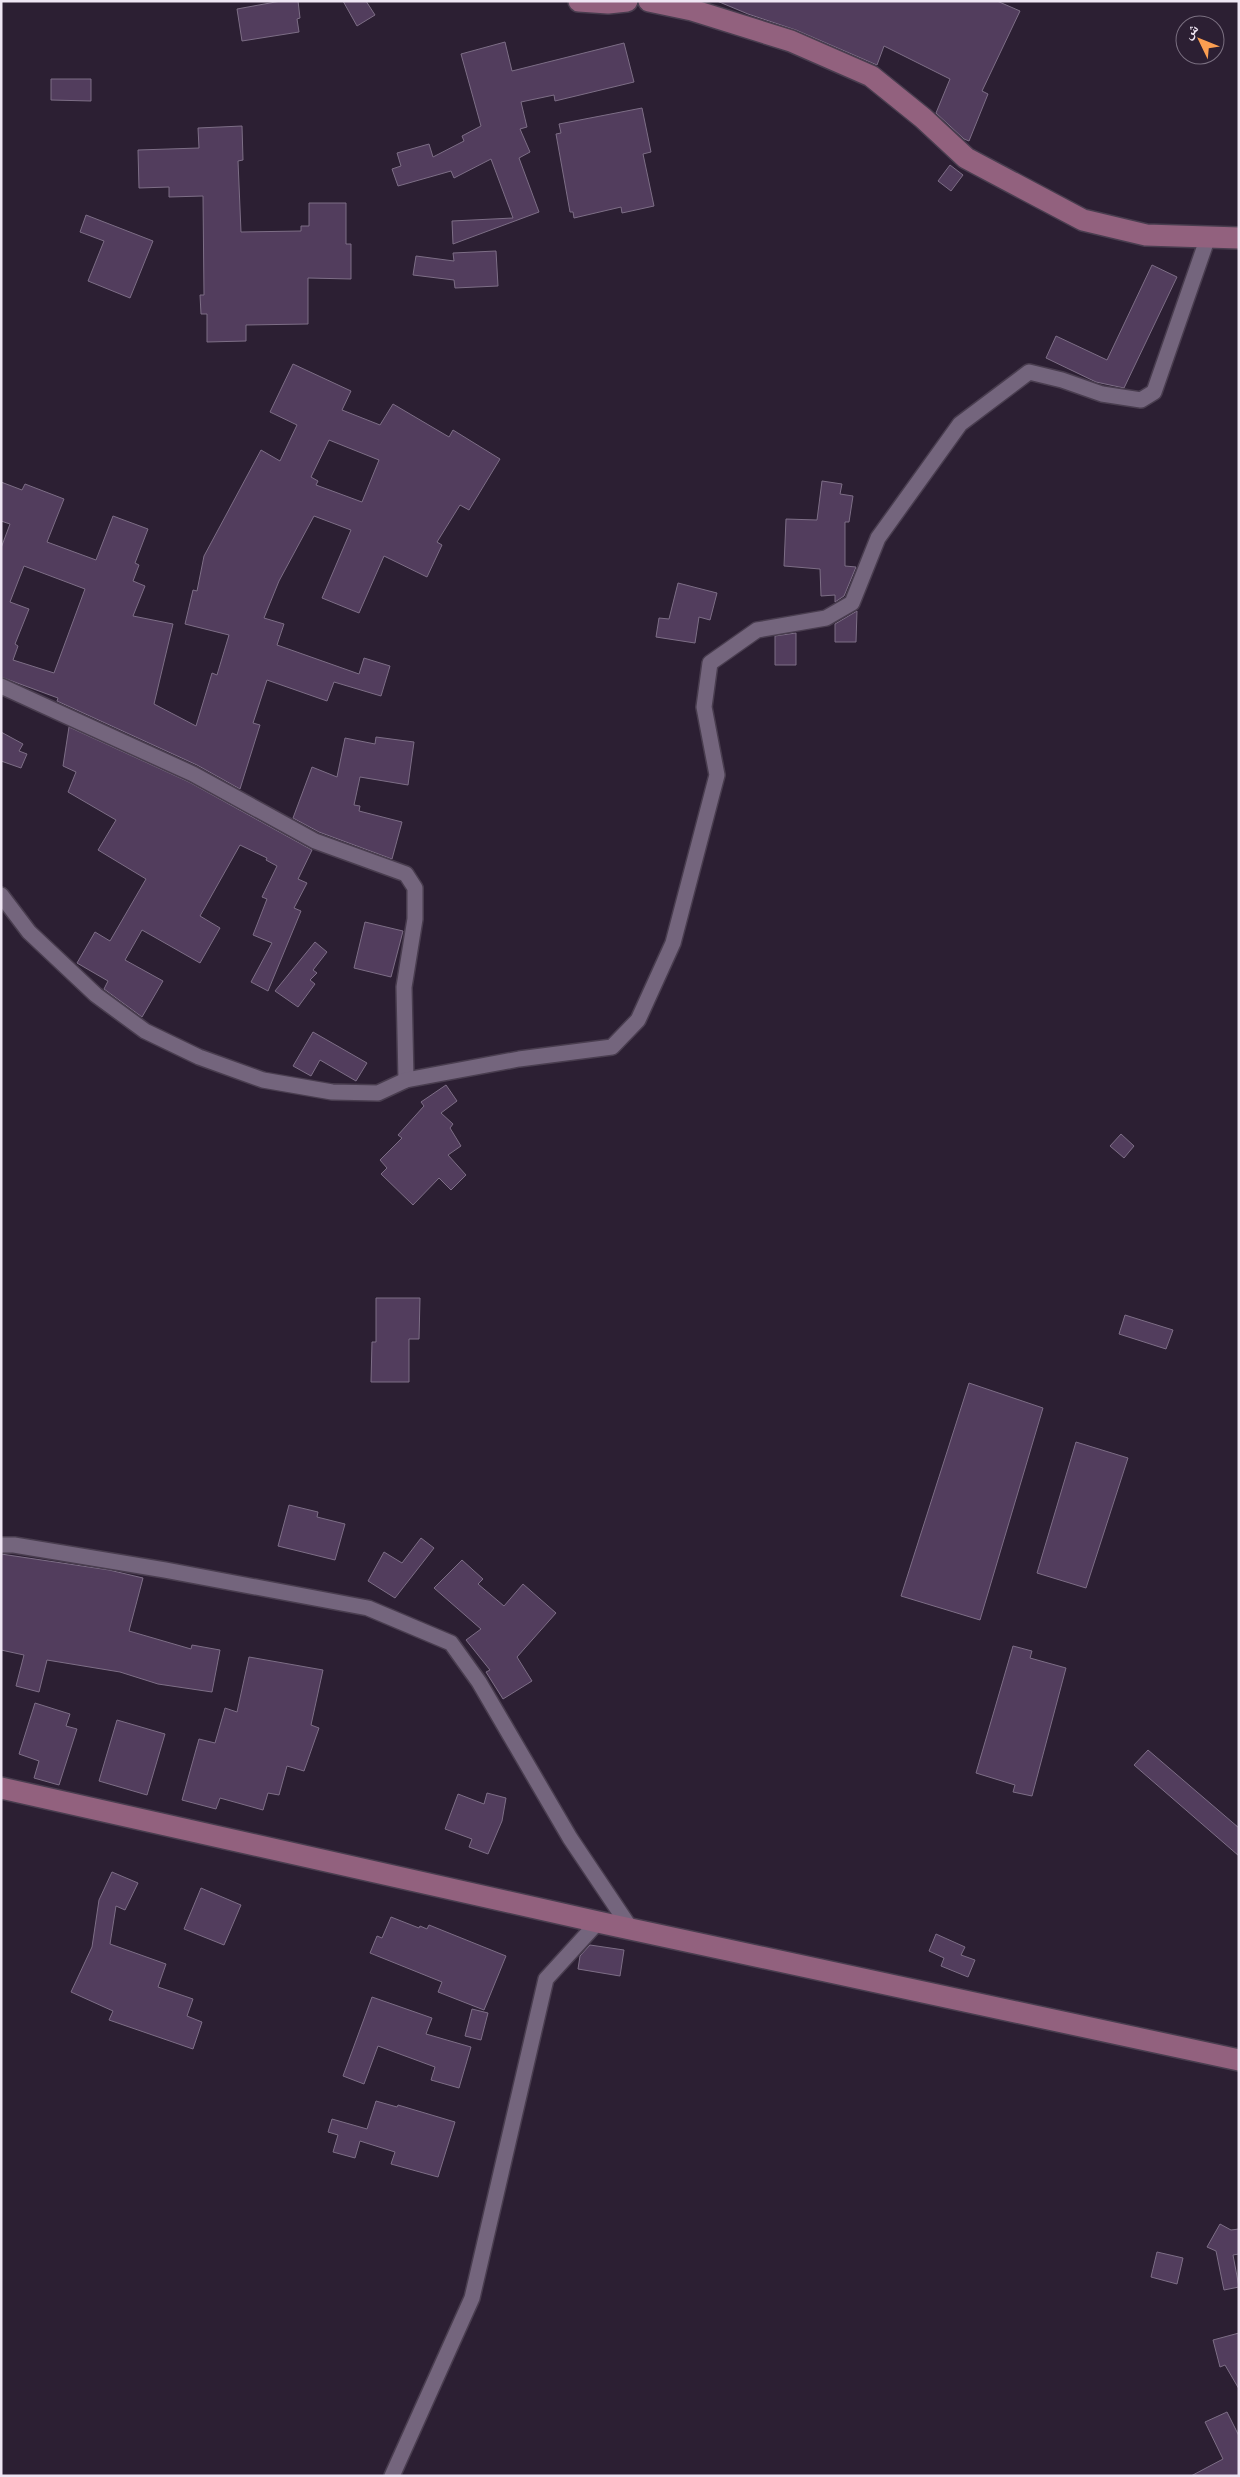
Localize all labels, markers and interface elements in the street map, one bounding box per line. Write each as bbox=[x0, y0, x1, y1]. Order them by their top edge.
north arrow bbox=[1175, 15, 1225, 65]
text: ش bbox=[1179, 19, 1202, 43]

